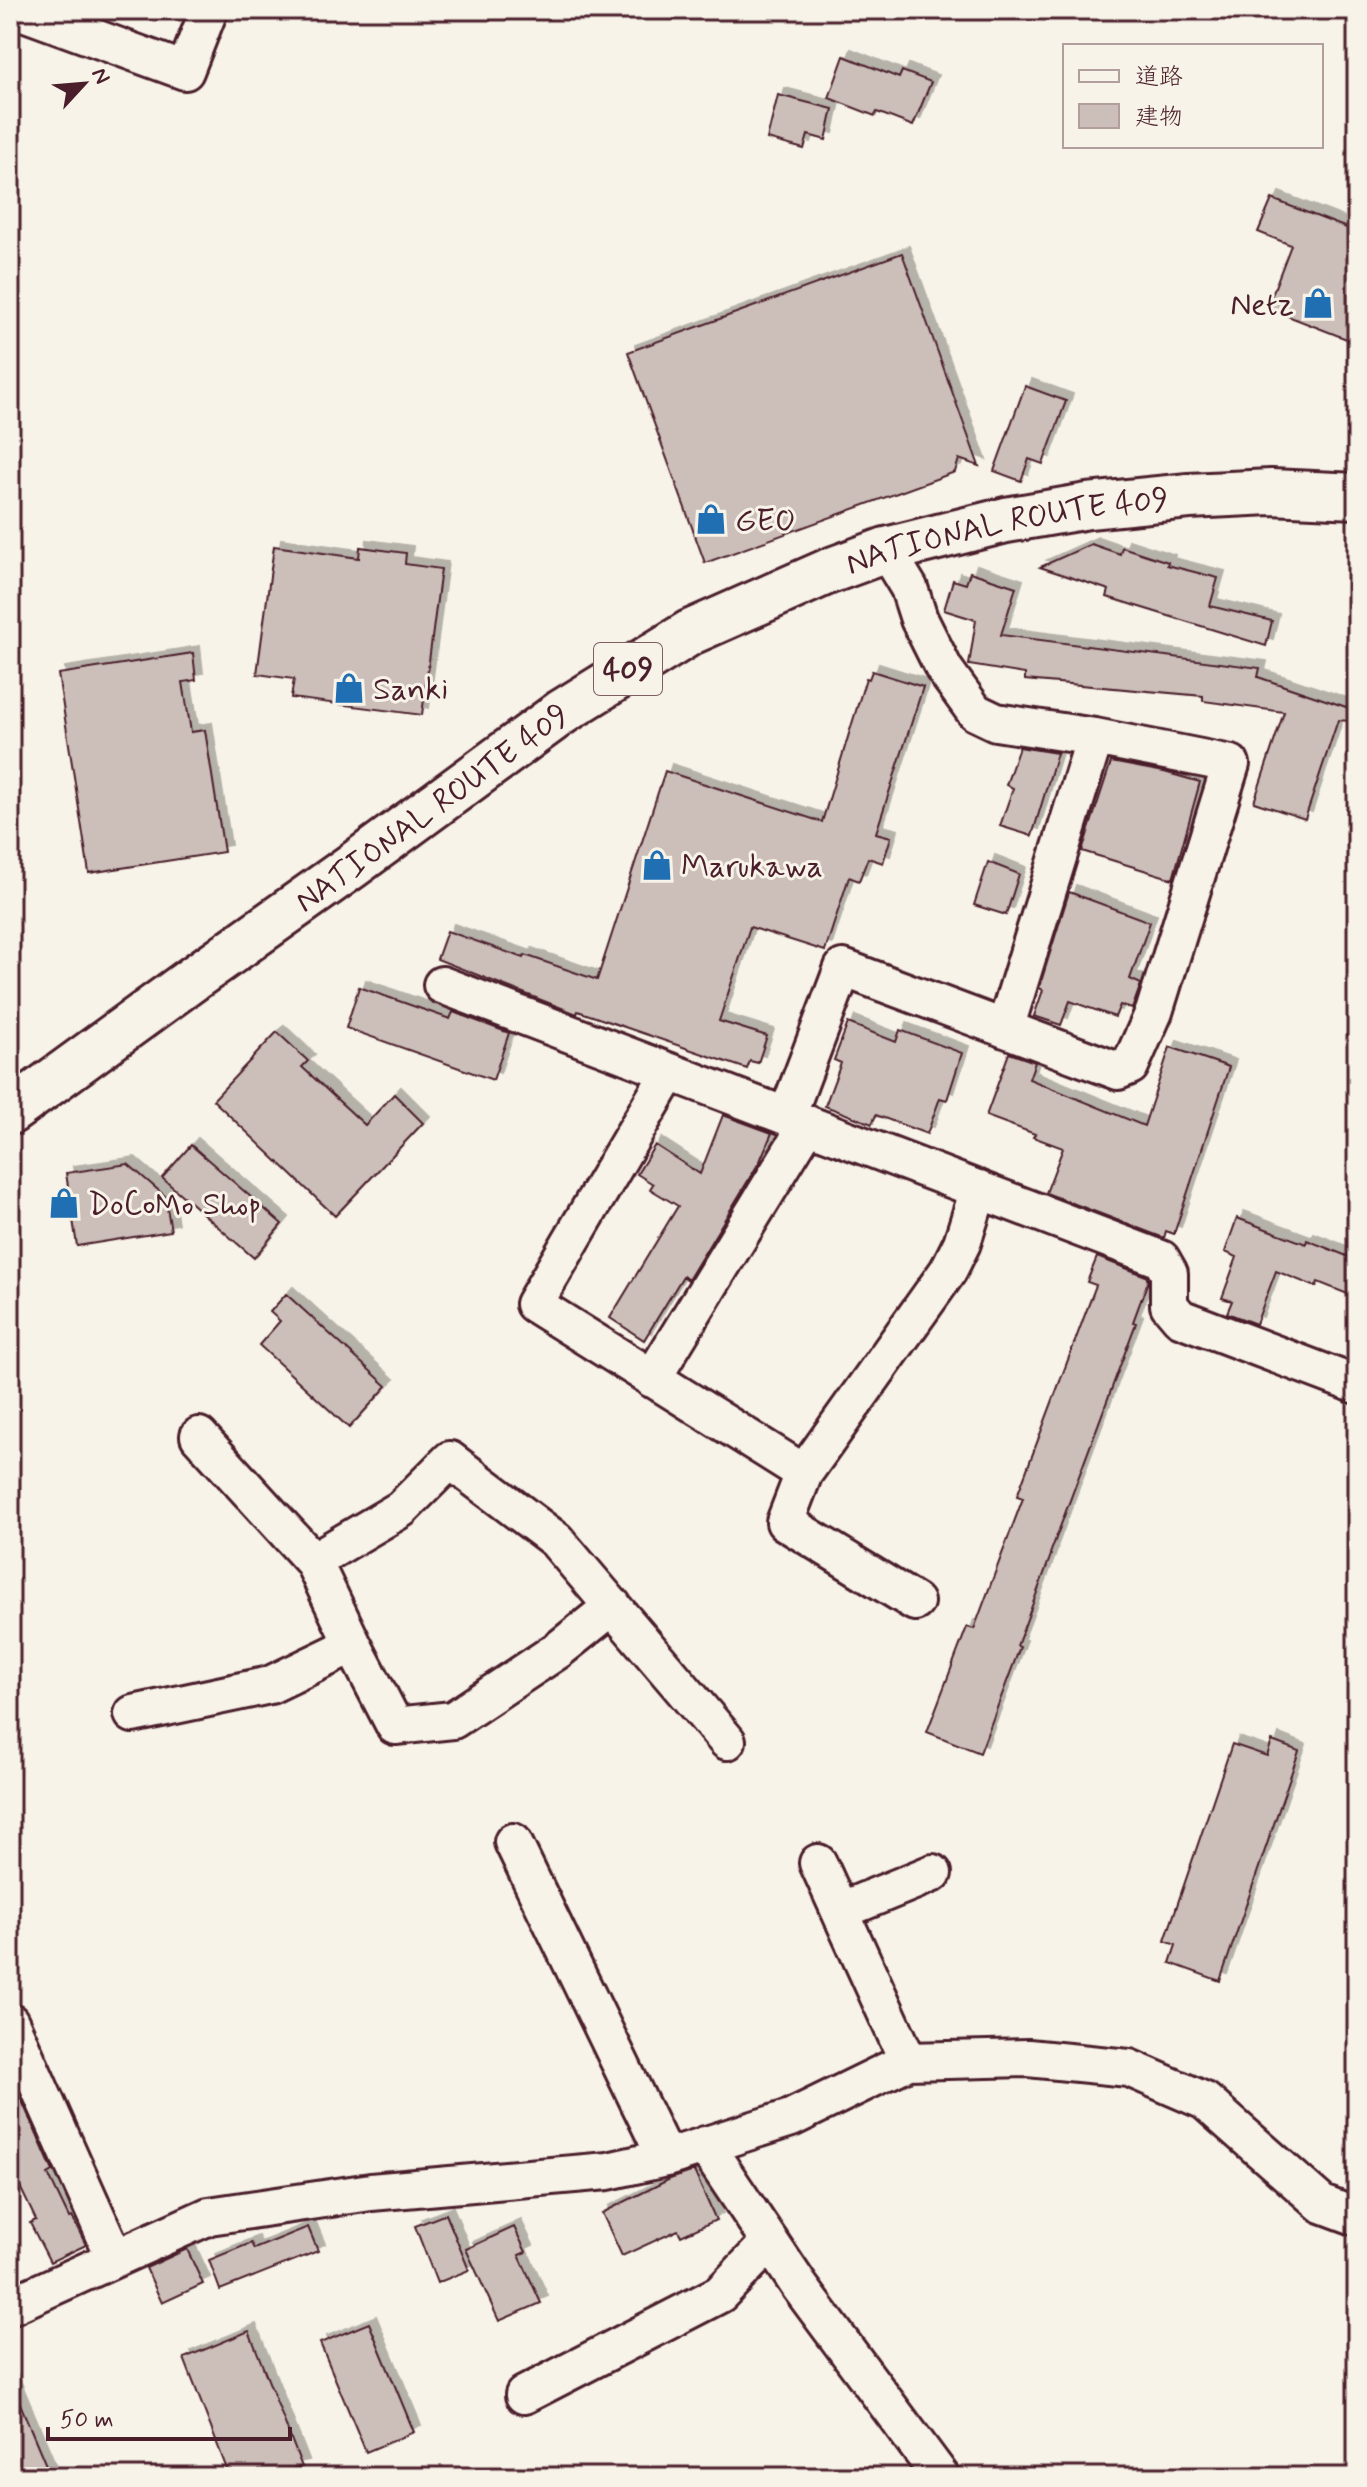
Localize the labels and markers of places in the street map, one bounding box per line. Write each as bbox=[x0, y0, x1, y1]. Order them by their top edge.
place label: Netz bbox=[1230, 284, 1294, 326]
shop icon: Netz bbox=[1301, 286, 1335, 320]
place label: GEO bbox=[735, 500, 796, 542]
shop icon: GEO bbox=[694, 502, 728, 536]
place label: Sanki bbox=[373, 669, 449, 711]
shop icon: Sanki bbox=[332, 671, 366, 705]
place label: Marukawa bbox=[681, 846, 823, 888]
shop icon: Marukawa bbox=[640, 848, 674, 882]
place label: DoCoMo Shop bbox=[88, 1184, 261, 1226]
shop icon: DoCoMo Shop bbox=[47, 1186, 81, 1220]

